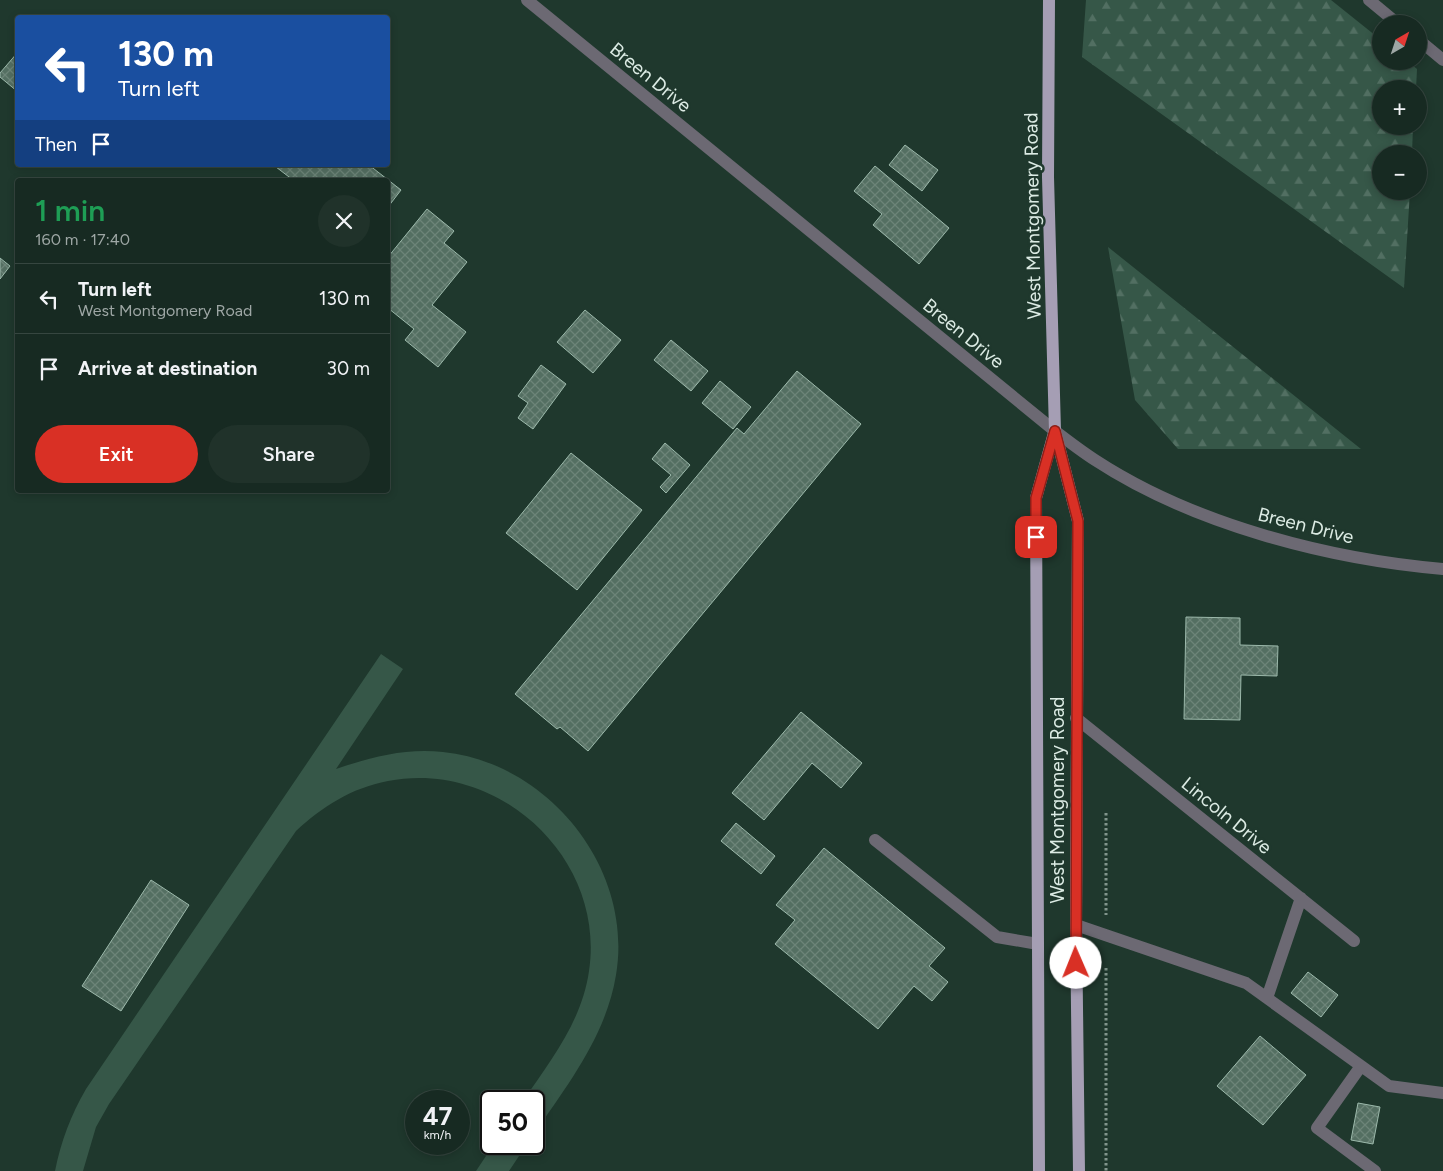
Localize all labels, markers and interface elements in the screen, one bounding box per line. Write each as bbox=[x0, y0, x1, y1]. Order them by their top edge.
north arrow bbox=[1372, 15, 1428, 70]
map controls bbox=[1372, 15, 1427, 200]
text: 130 m bbox=[118, 33, 214, 75]
icon: left bbox=[35, 35, 100, 100]
street label: Breen Drive bbox=[605, 38, 696, 117]
text: Turn left bbox=[118, 75, 200, 102]
button: + bbox=[1372, 80, 1427, 135]
street label: West Montgomery Road bbox=[1019, 112, 1046, 320]
icon: arrive bbox=[87, 130, 115, 158]
text: Then bbox=[35, 133, 77, 156]
button: − bbox=[1372, 145, 1427, 200]
text: 1 min bbox=[35, 192, 105, 229]
button: close bbox=[318, 195, 370, 247]
text: 160 m · 17:40 bbox=[35, 230, 130, 249]
text: Turn left bbox=[78, 278, 152, 301]
icon: left bbox=[35, 285, 63, 313]
text: 130 m bbox=[319, 287, 370, 310]
street label: Breen Drive bbox=[918, 294, 1009, 373]
text: West Montgomery Road bbox=[78, 301, 252, 320]
icon: arrive bbox=[35, 355, 63, 383]
text: Arrive at destination bbox=[78, 357, 257, 380]
text: 30 m bbox=[327, 357, 370, 380]
button: Exit bbox=[35, 425, 198, 483]
button: Share bbox=[208, 425, 370, 483]
street label: Breen Drive bbox=[1256, 502, 1356, 548]
pin bbox=[1015, 516, 1057, 558]
icon: arrive bbox=[1022, 523, 1050, 551]
street label: West Montgomery Road bbox=[1046, 697, 1069, 903]
street label: Lincoln Drive bbox=[1177, 772, 1277, 859]
position arrow bbox=[1049, 936, 1101, 988]
speed limit sign: 50 bbox=[480, 1090, 545, 1155]
text: 47 bbox=[423, 1101, 452, 1131]
text: km/h bbox=[424, 1128, 451, 1142]

